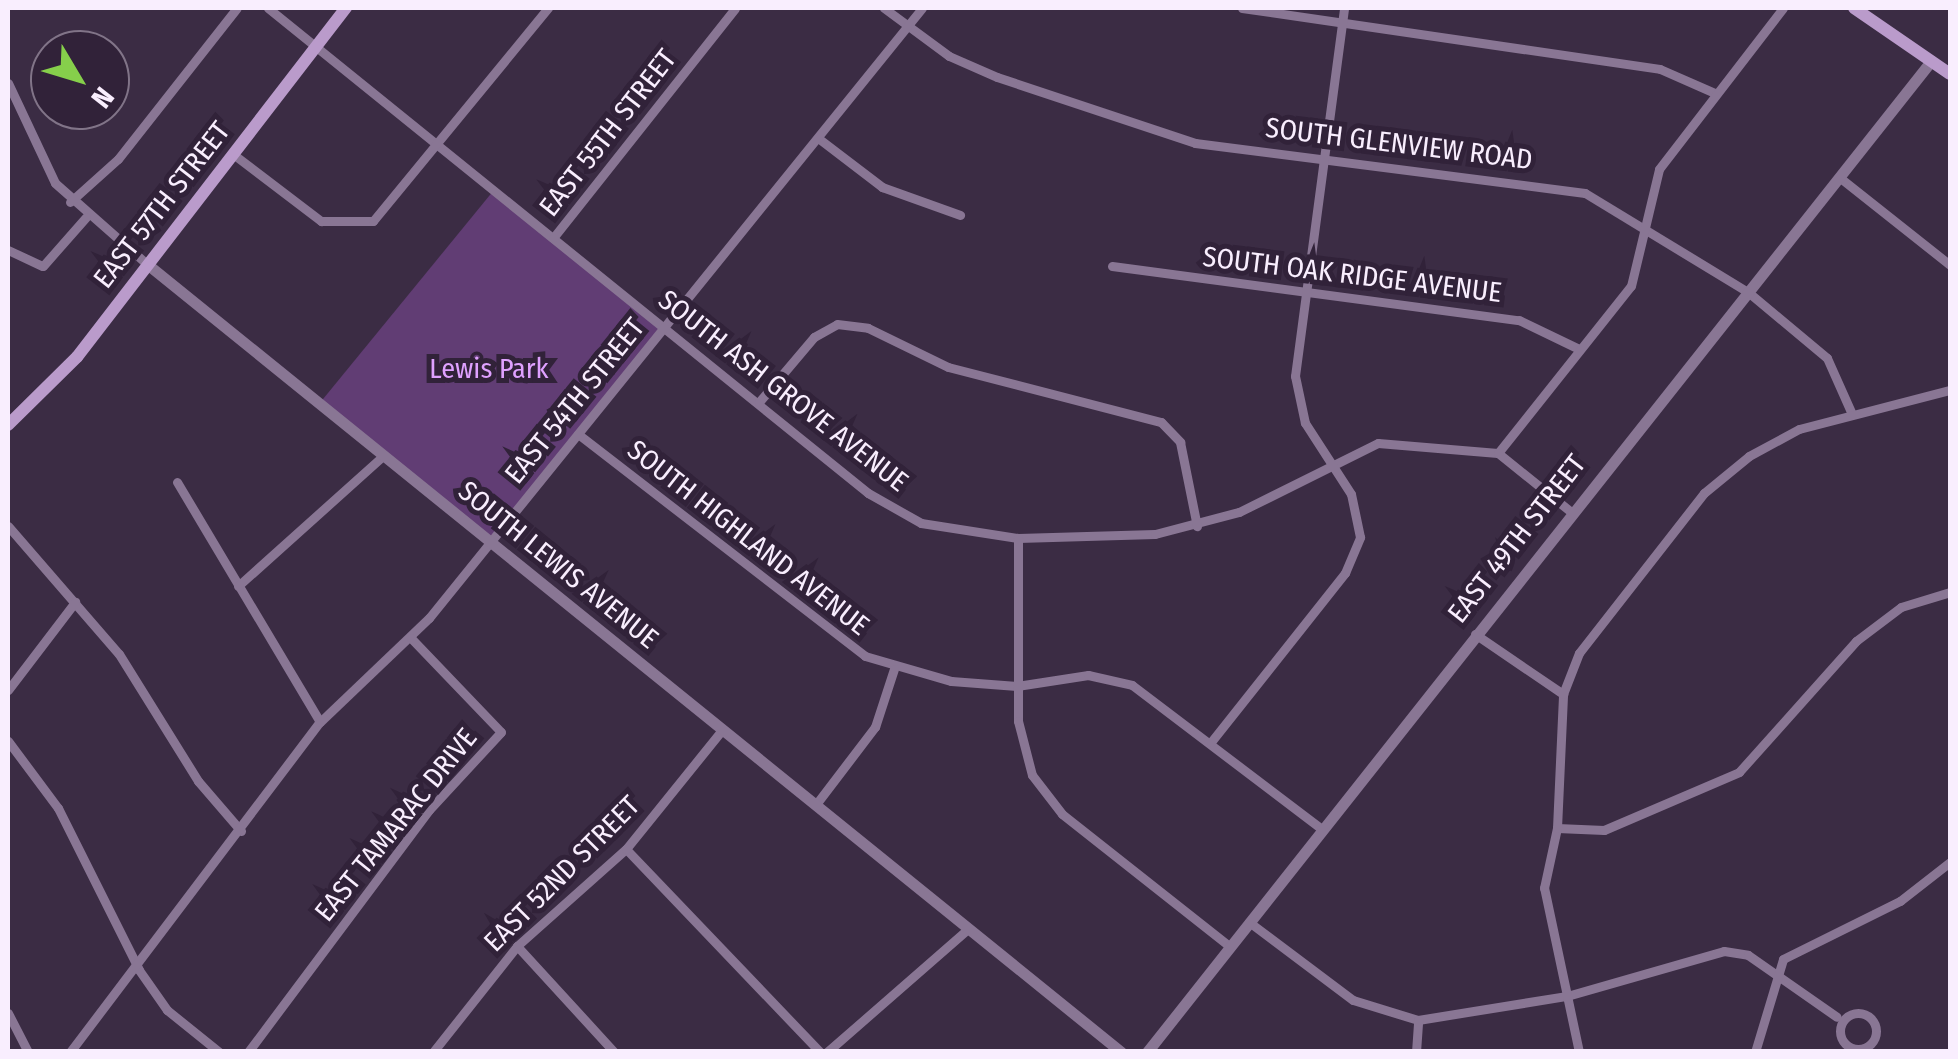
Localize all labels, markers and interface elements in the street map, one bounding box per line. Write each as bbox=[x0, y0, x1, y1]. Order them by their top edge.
north arrow bbox=[30, 30, 130, 130]
street label: EAST 55TH STREET bbox=[532, 43, 684, 223]
text: N bbox=[84, 81, 121, 114]
street label: SOUTH GLENVIEW ROAD bbox=[1264, 111, 1534, 177]
street label: EAST 57TH STREET bbox=[87, 115, 237, 295]
street label: SOUTH OAK RIDGE AVENUE bbox=[1201, 240, 1503, 310]
street label: SOUTH ASH GROVE AVENUE bbox=[652, 283, 914, 499]
street label: EAST 54TH STREET bbox=[498, 312, 652, 490]
park label: Lewis Park bbox=[429, 352, 549, 386]
street label: SOUTH HIGHLAND AVENUE bbox=[621, 433, 875, 643]
street label: EAST 49TH STREET bbox=[1441, 448, 1593, 630]
street label: SOUTH LEWIS AVENUE bbox=[451, 474, 665, 656]
street label: EAST TAMARAC DRIVE bbox=[308, 722, 484, 928]
street label: EAST 52ND STREET bbox=[477, 789, 647, 959]

